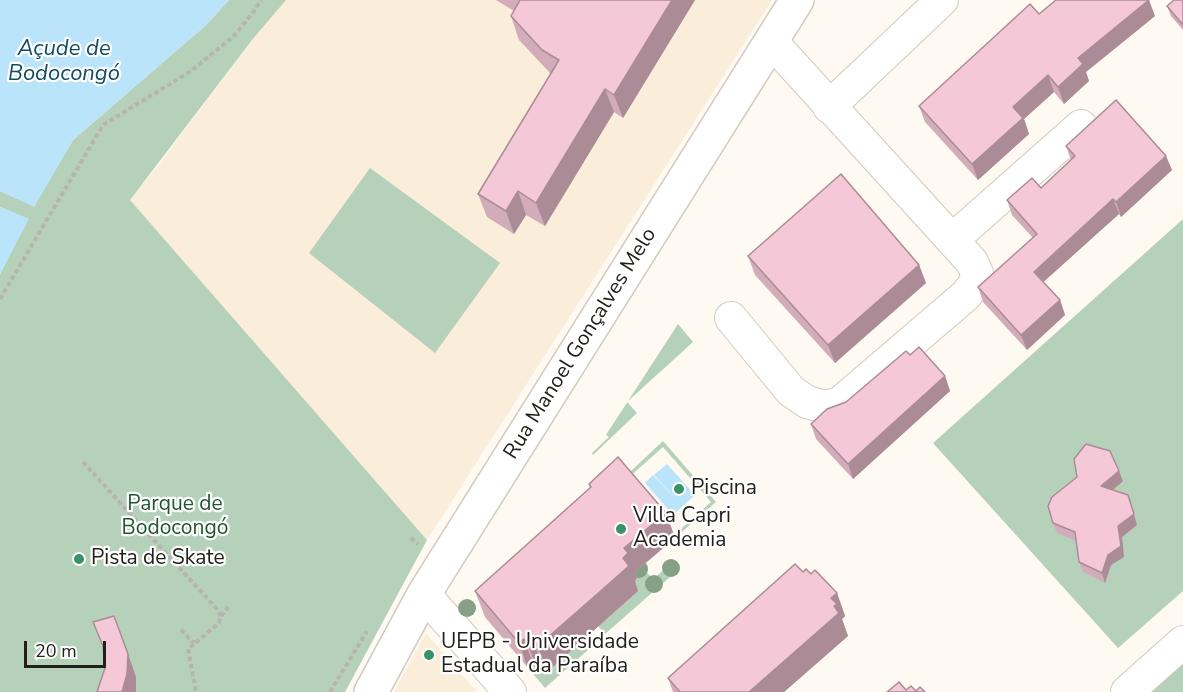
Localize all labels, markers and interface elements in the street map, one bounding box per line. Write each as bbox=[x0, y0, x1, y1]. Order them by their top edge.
water label: Açude de Bodocongó bbox=[8, 37, 120, 88]
street label: Rua Manoel Gonçalves Melo bbox=[499, 224, 663, 464]
place label: Piscina bbox=[691, 476, 757, 502]
marker: Piscina bbox=[672, 482, 686, 496]
park label: Parque de Bodocongó bbox=[122, 492, 228, 542]
place label: Villa Capri Academia bbox=[633, 504, 731, 554]
marker: Villa Capri Academia bbox=[614, 522, 628, 536]
place label: Pista de Skate bbox=[91, 546, 225, 572]
marker: Pista de Skate bbox=[72, 552, 86, 566]
scale bar bbox=[27, 629, 110, 667]
place label: UEPB - Universidade Estadual da Paraíba bbox=[441, 630, 639, 680]
text: 20 m bbox=[35, 639, 77, 663]
marker: UEPB - Universidade Estadual da Paraíba bbox=[422, 648, 436, 662]

